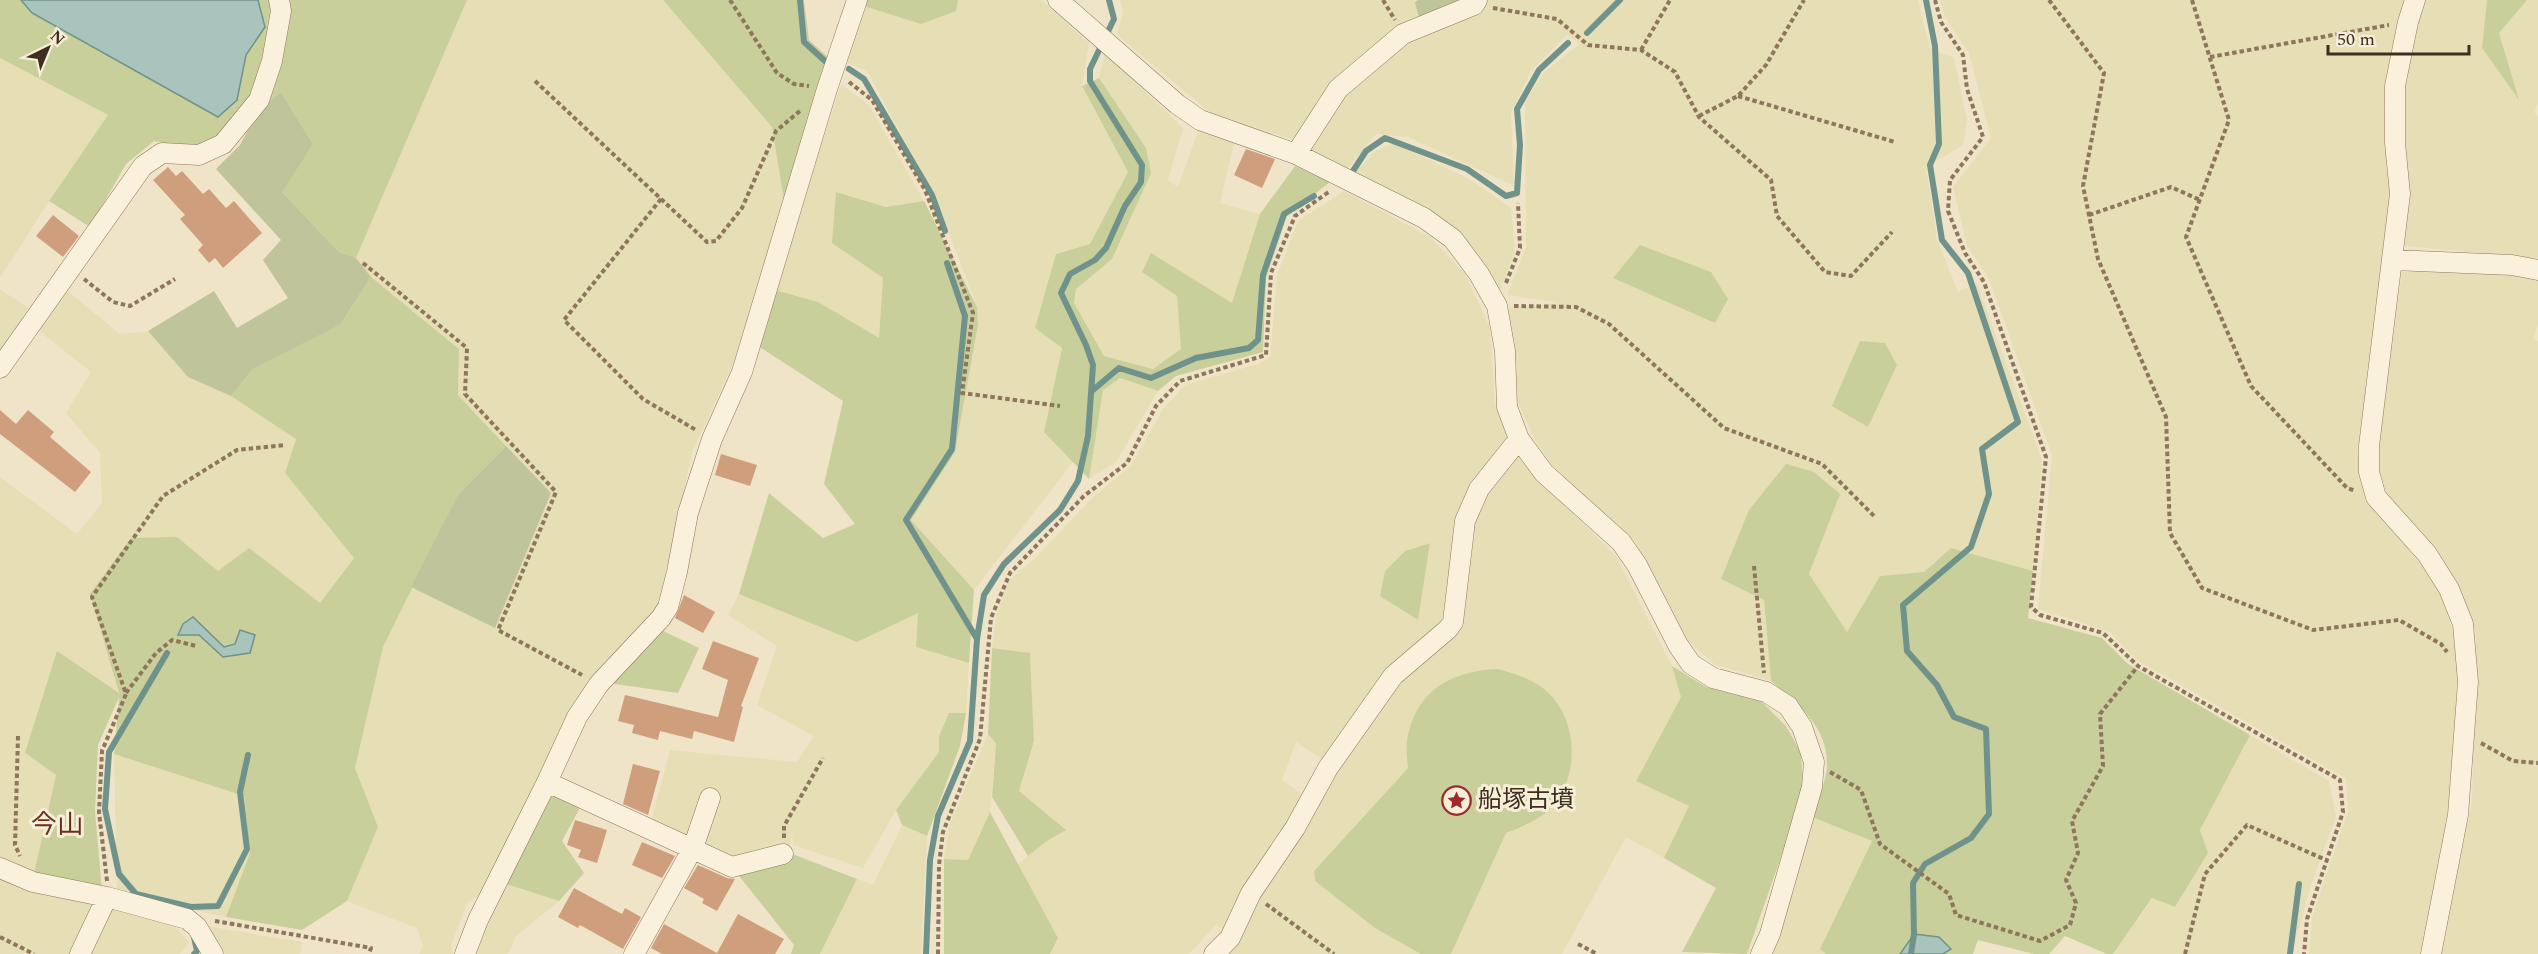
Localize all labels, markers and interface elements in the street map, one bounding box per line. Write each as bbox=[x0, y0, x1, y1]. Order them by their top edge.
north arrow bbox=[18, 18, 78, 78]
scale bar bbox=[2328, 18, 2469, 56]
text: N bbox=[45, 25, 71, 51]
text: 50 m bbox=[2337, 26, 2375, 53]
place label: 船塚古墳 bbox=[1478, 782, 1574, 818]
place icon: 船塚古墳 bbox=[1441, 784, 1473, 816]
district label: 今山 bbox=[31, 805, 83, 845]

